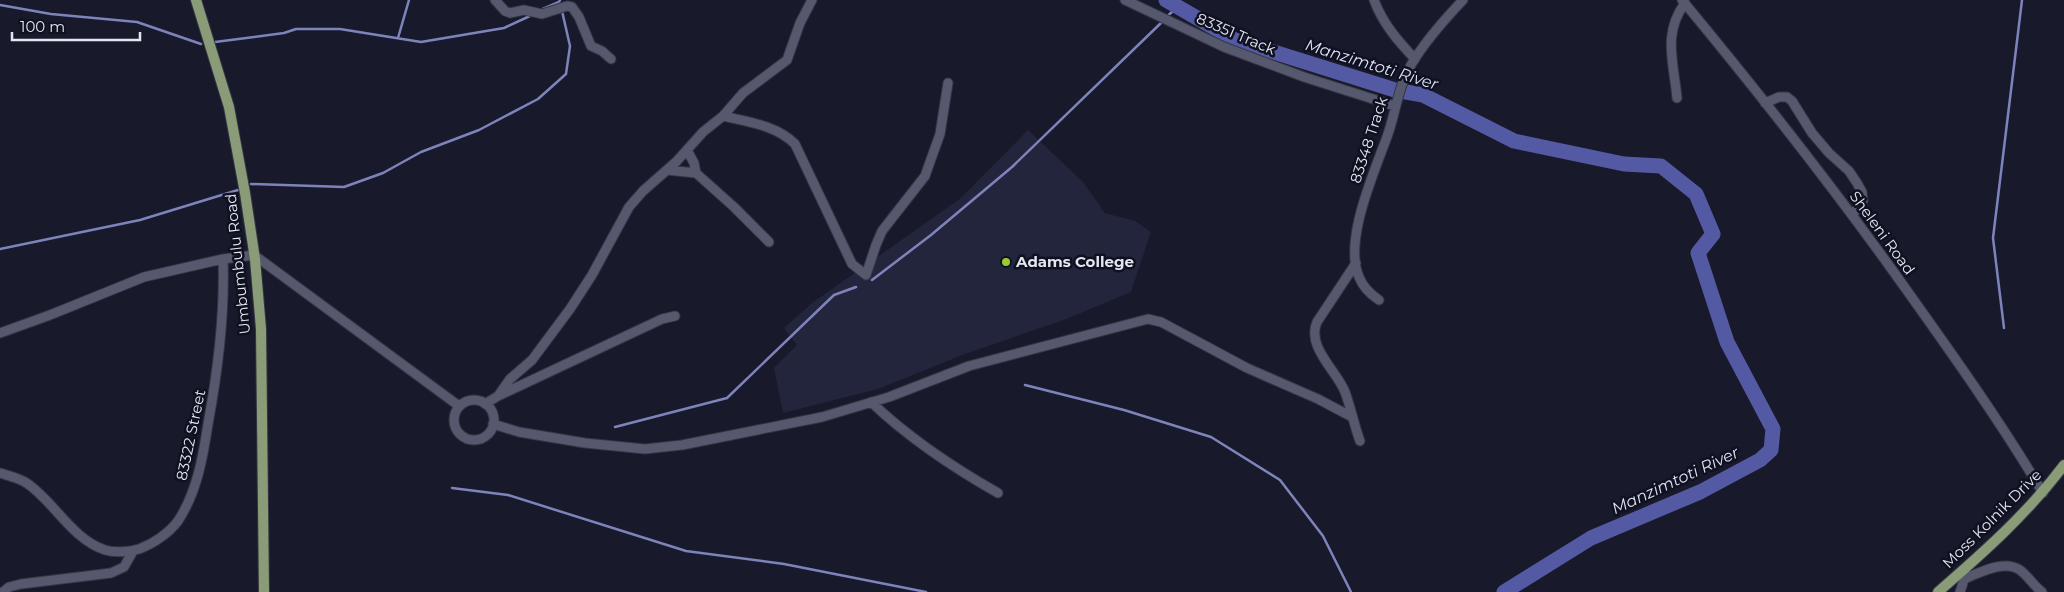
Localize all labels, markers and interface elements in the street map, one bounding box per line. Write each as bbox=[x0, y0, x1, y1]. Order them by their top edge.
street label: 83351 Track bbox=[1194, 8, 1279, 59]
scale bar bbox=[12, 10, 140, 42]
text: 100 m bbox=[20, 17, 65, 36]
water label: Manzimtoti River bbox=[1303, 35, 1441, 94]
street label: 83348 Track bbox=[1346, 94, 1391, 186]
street label: Sheleni Road bbox=[1846, 187, 1919, 278]
street label: Umbumbulu Road bbox=[221, 193, 254, 335]
place label: Adams College bbox=[1015, 252, 1134, 271]
marker: Adams College bbox=[1000, 256, 1012, 268]
street label: 83322 Street bbox=[172, 388, 209, 482]
water label: Manzimtoti River bbox=[1609, 442, 1742, 518]
street label: Moss Kolnik Drive bbox=[1938, 465, 2045, 572]

